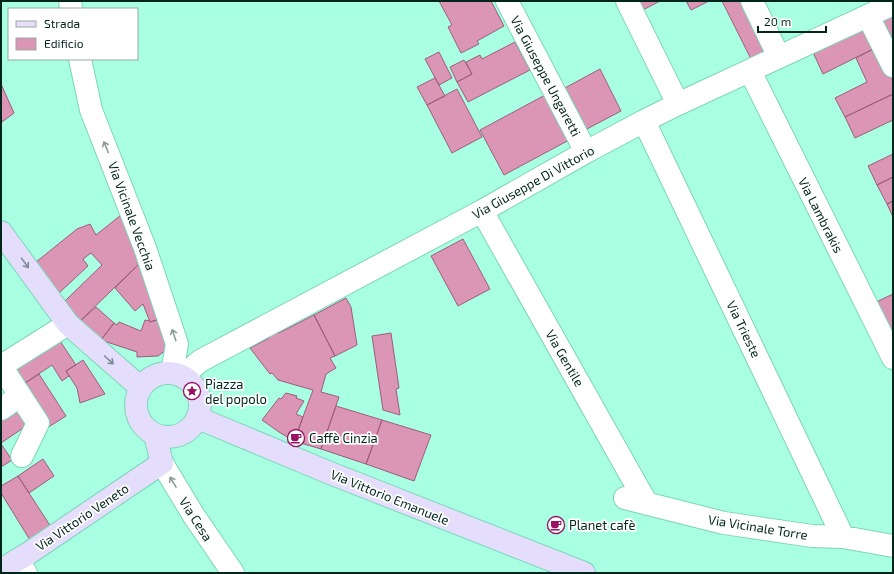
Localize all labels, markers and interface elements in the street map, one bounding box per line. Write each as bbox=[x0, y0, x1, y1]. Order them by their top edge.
legend bbox=[8, 8, 138, 60]
scale bar bbox=[758, 8, 826, 34]
street label: Via Giuseppe Ungaretti bbox=[507, 13, 585, 139]
text: 20 m bbox=[764, 14, 791, 28]
text: Strada bbox=[44, 16, 80, 30]
text: Edificio bbox=[44, 36, 84, 50]
one-way arrow bbox=[102, 142, 110, 154]
street label: Via Giuseppe Di Vittorio bbox=[469, 142, 597, 222]
street label: Via Vicinale Vecchia bbox=[105, 159, 159, 273]
street label: Via Lambrakis bbox=[795, 175, 847, 255]
one-way arrow bbox=[21, 257, 29, 268]
street label: Via Trieste bbox=[723, 298, 765, 360]
street label: Via Gentile bbox=[542, 327, 588, 389]
one-way arrow bbox=[170, 329, 177, 342]
one-way arrow bbox=[104, 356, 115, 365]
place label: Piazza del popolo bbox=[205, 376, 267, 407]
place icon: Piazza del popolo bbox=[182, 381, 202, 401]
cafe icon: Caffè Cinzia bbox=[286, 428, 306, 448]
place label: Caffè Cinzia bbox=[309, 430, 378, 446]
street label: Via Vittorio Emanuele bbox=[328, 466, 452, 528]
one-way arrow bbox=[169, 476, 177, 488]
street label: Via Vittorio Veneto bbox=[32, 480, 132, 554]
street label: Via Cesa bbox=[176, 494, 216, 544]
street label: Via Vicinale Torre bbox=[707, 511, 809, 543]
cafe icon: Planet cafè bbox=[546, 515, 566, 535]
place label: Planet cafè bbox=[569, 517, 635, 533]

